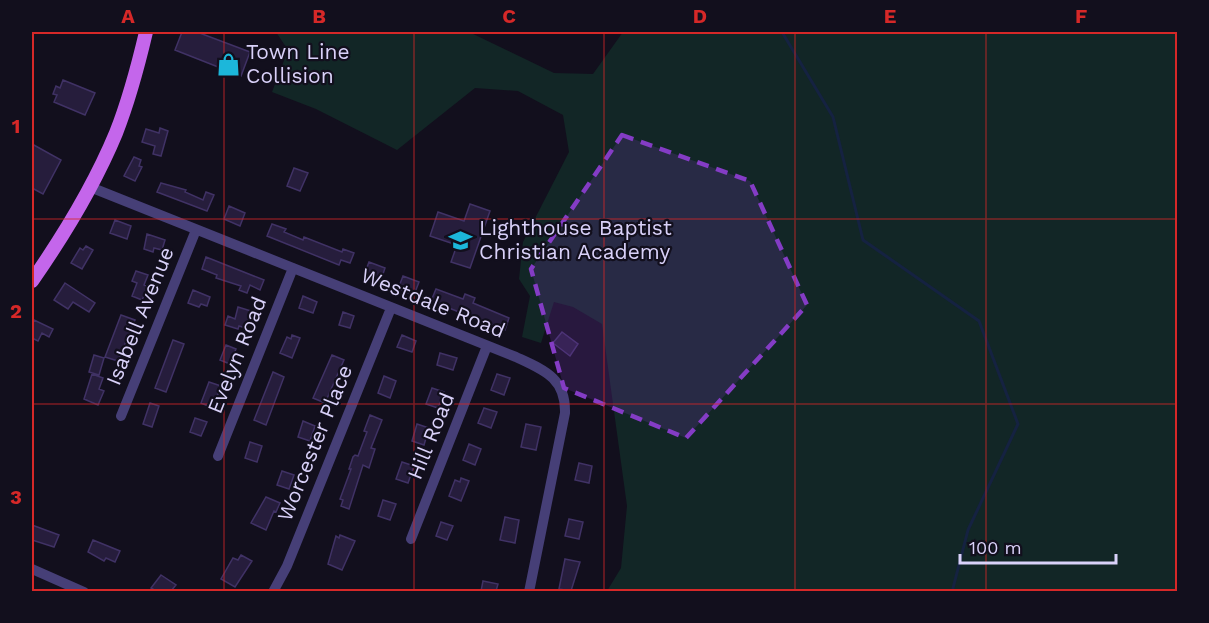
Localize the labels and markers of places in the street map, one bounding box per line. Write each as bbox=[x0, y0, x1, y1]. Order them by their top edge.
place label: Town Line Collision bbox=[246, 39, 350, 88]
shop icon: Town Line Collision bbox=[215, 51, 241, 77]
place label: Lighthouse Baptist Christian Academy bbox=[479, 215, 672, 264]
school or university icon: Lighthouse Baptist Christian Academy bbox=[448, 227, 474, 253]

